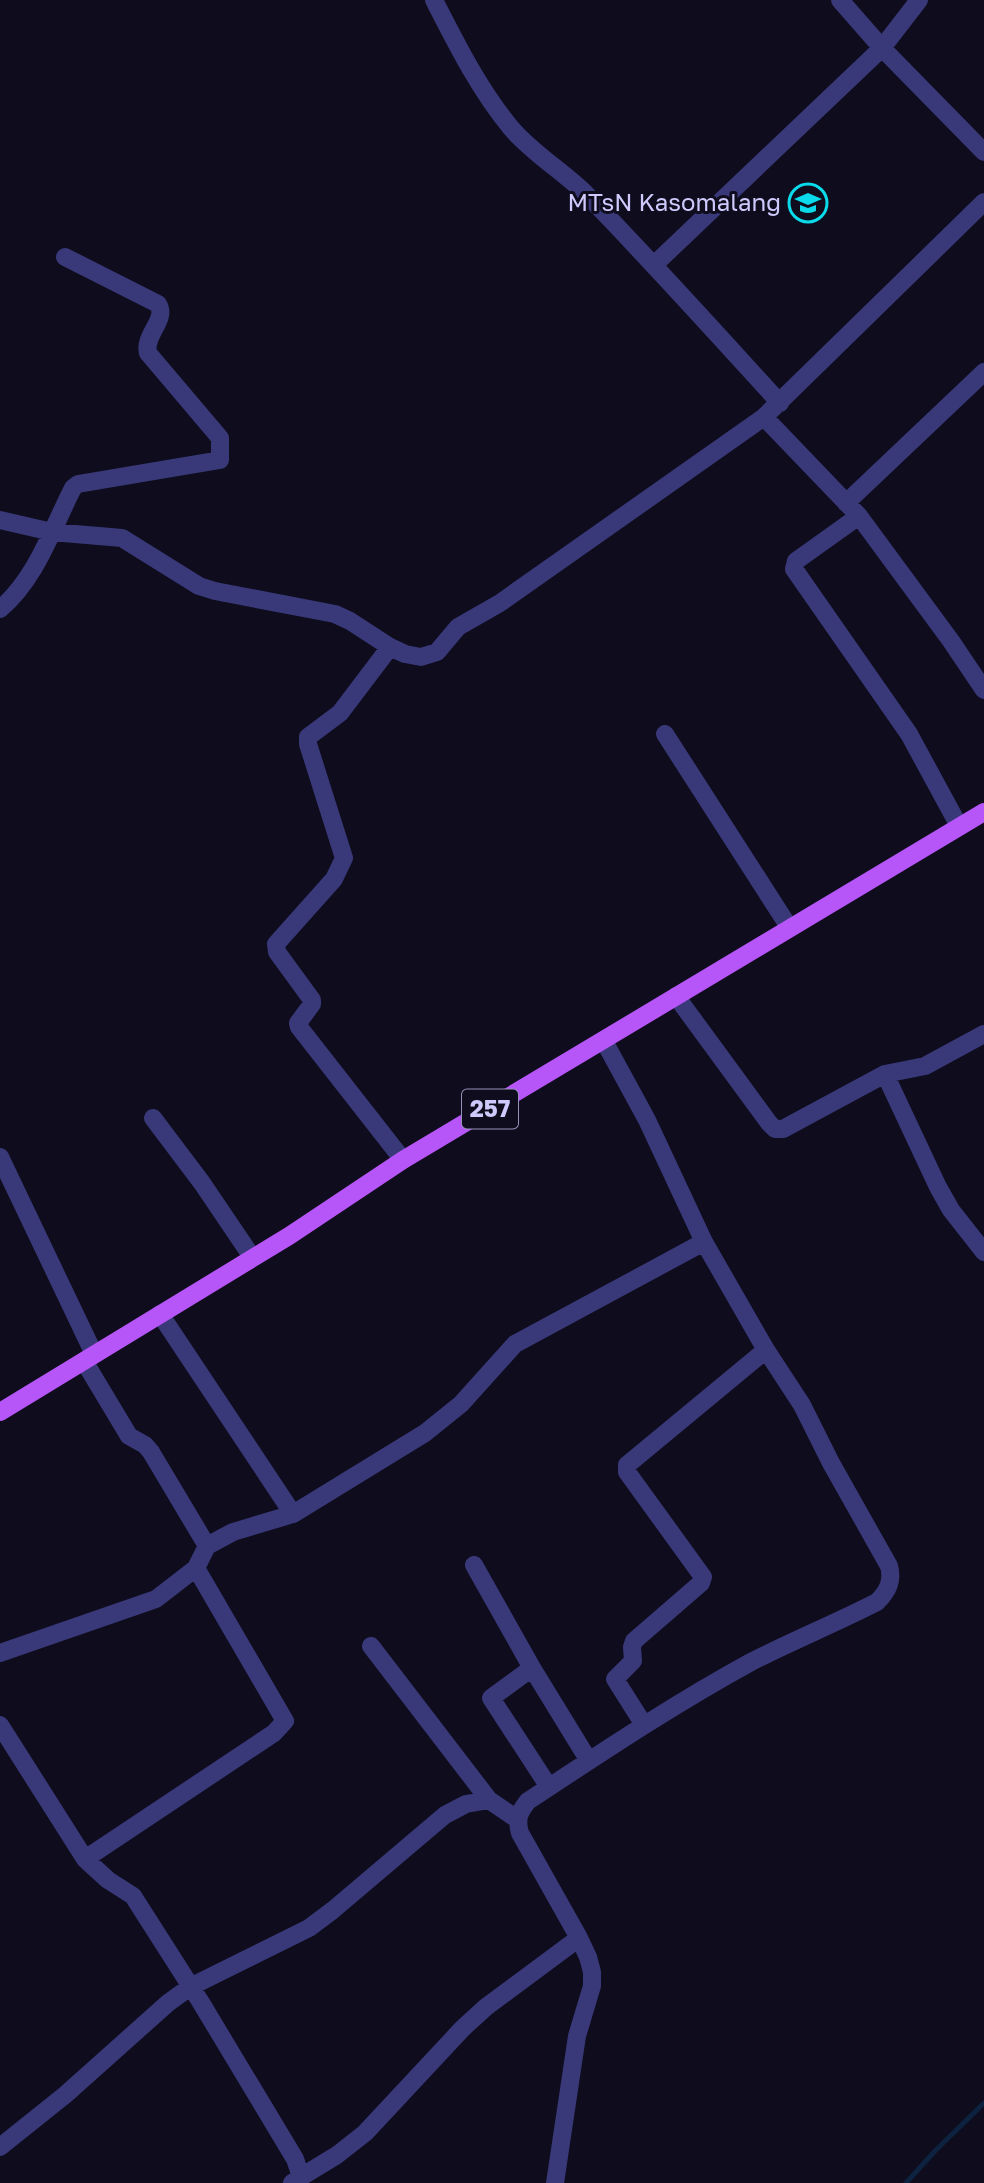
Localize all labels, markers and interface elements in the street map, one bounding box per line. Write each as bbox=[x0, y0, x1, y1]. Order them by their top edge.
school or university icon: MTsN Kasomalang bbox=[787, 182, 829, 224]
place label: MTsN Kasomalang bbox=[567, 187, 781, 216]
road number: 257 bbox=[462, 1090, 518, 1128]

